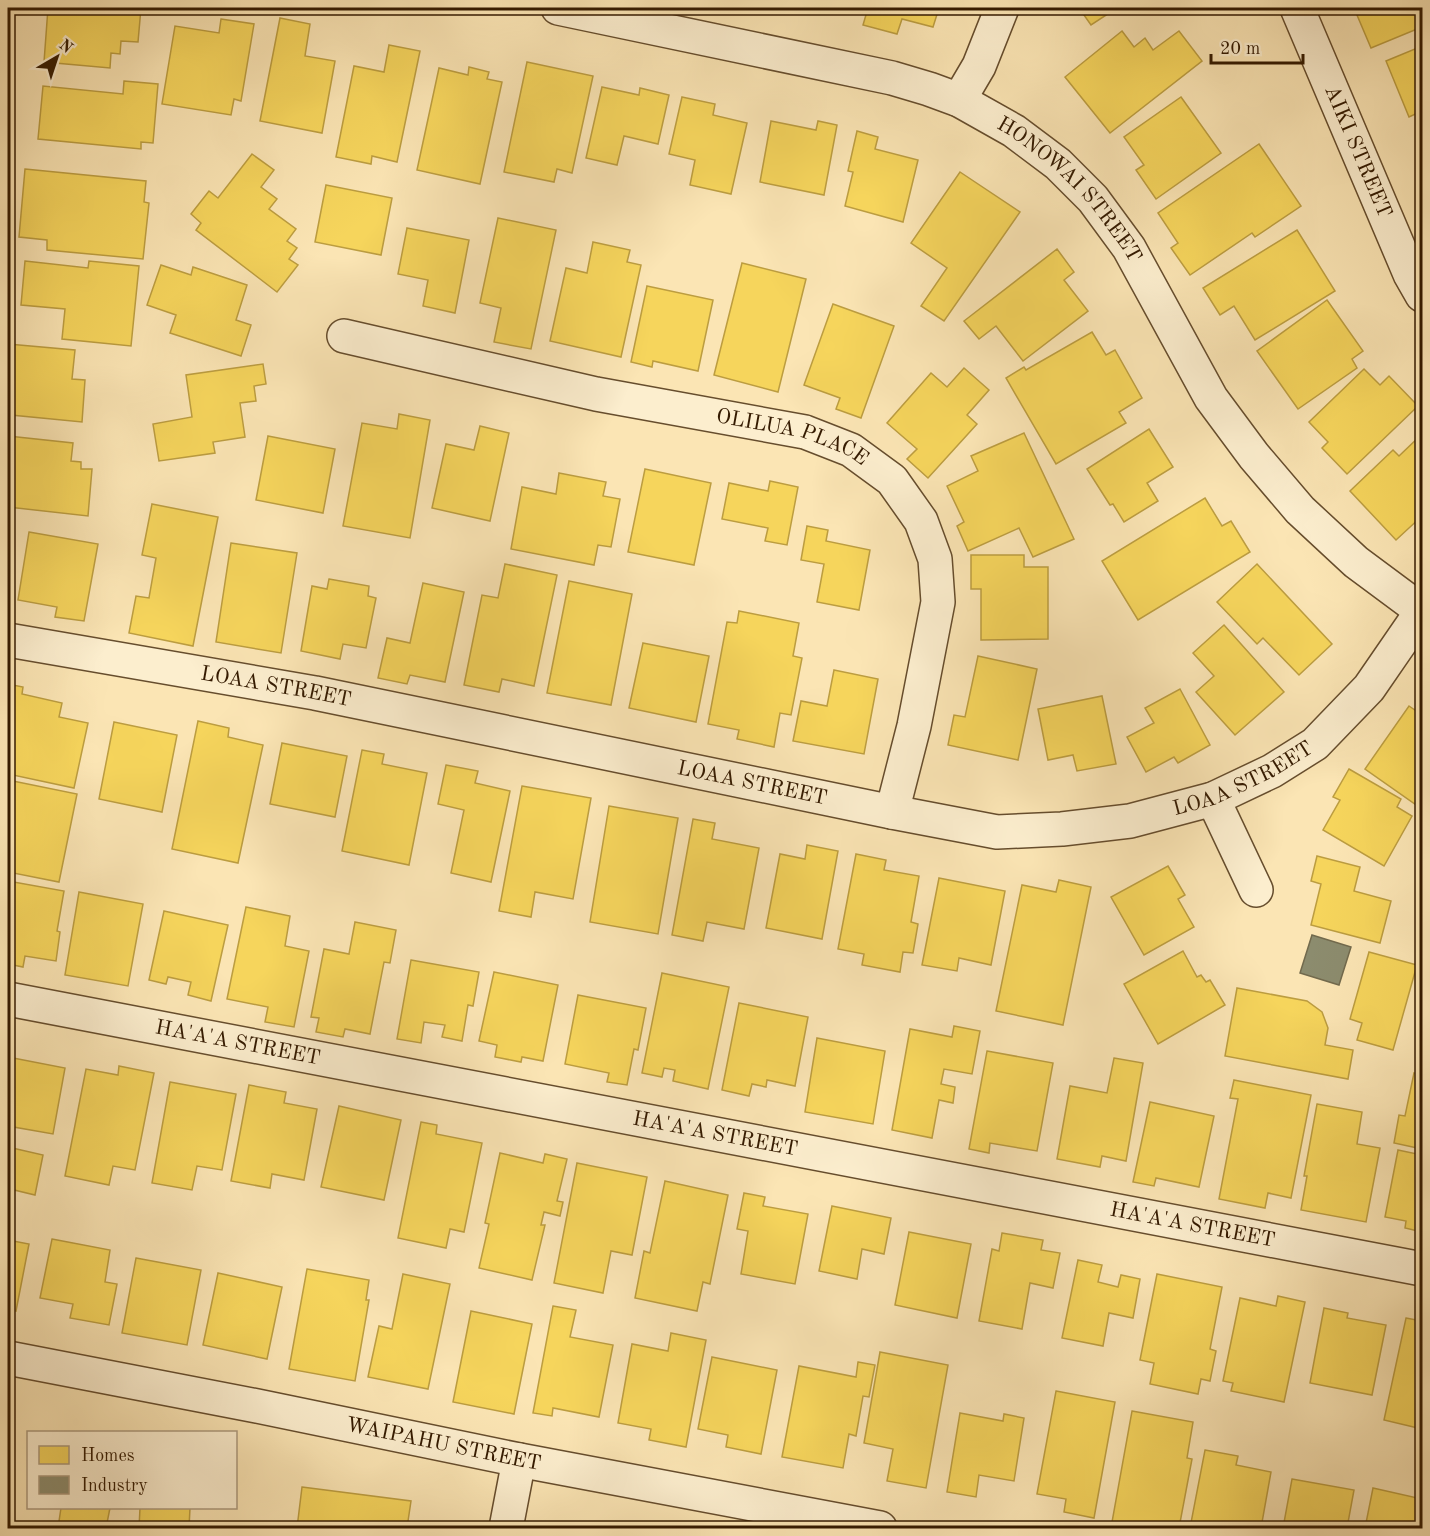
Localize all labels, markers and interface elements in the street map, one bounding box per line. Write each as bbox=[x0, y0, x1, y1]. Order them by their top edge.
north arrow bbox=[27, 27, 87, 87]
scale bar bbox=[1211, 27, 1302, 65]
text: N bbox=[55, 37, 76, 57]
text: 20 m bbox=[1220, 40, 1260, 58]
street label: AIKI STREET bbox=[1321, 82, 1395, 221]
street label: HONOWAI STREET bbox=[994, 113, 1145, 266]
street label: OLILUA PLACE bbox=[714, 406, 872, 470]
street label: LOAA STREET bbox=[199, 663, 353, 711]
street label: LOAA STREET bbox=[1170, 738, 1317, 820]
street label: LOAA STREET bbox=[675, 757, 829, 809]
street label: HA'A'A STREET bbox=[153, 1017, 322, 1069]
street label: HA'A'A STREET bbox=[631, 1108, 800, 1160]
street label: HA'A'A STREET bbox=[1108, 1199, 1277, 1251]
street label: WAIPAHU STREET bbox=[344, 1414, 543, 1474]
legend bbox=[27, 1431, 237, 1509]
text: Homes bbox=[81, 1447, 135, 1465]
text: Industry bbox=[81, 1477, 148, 1495]

